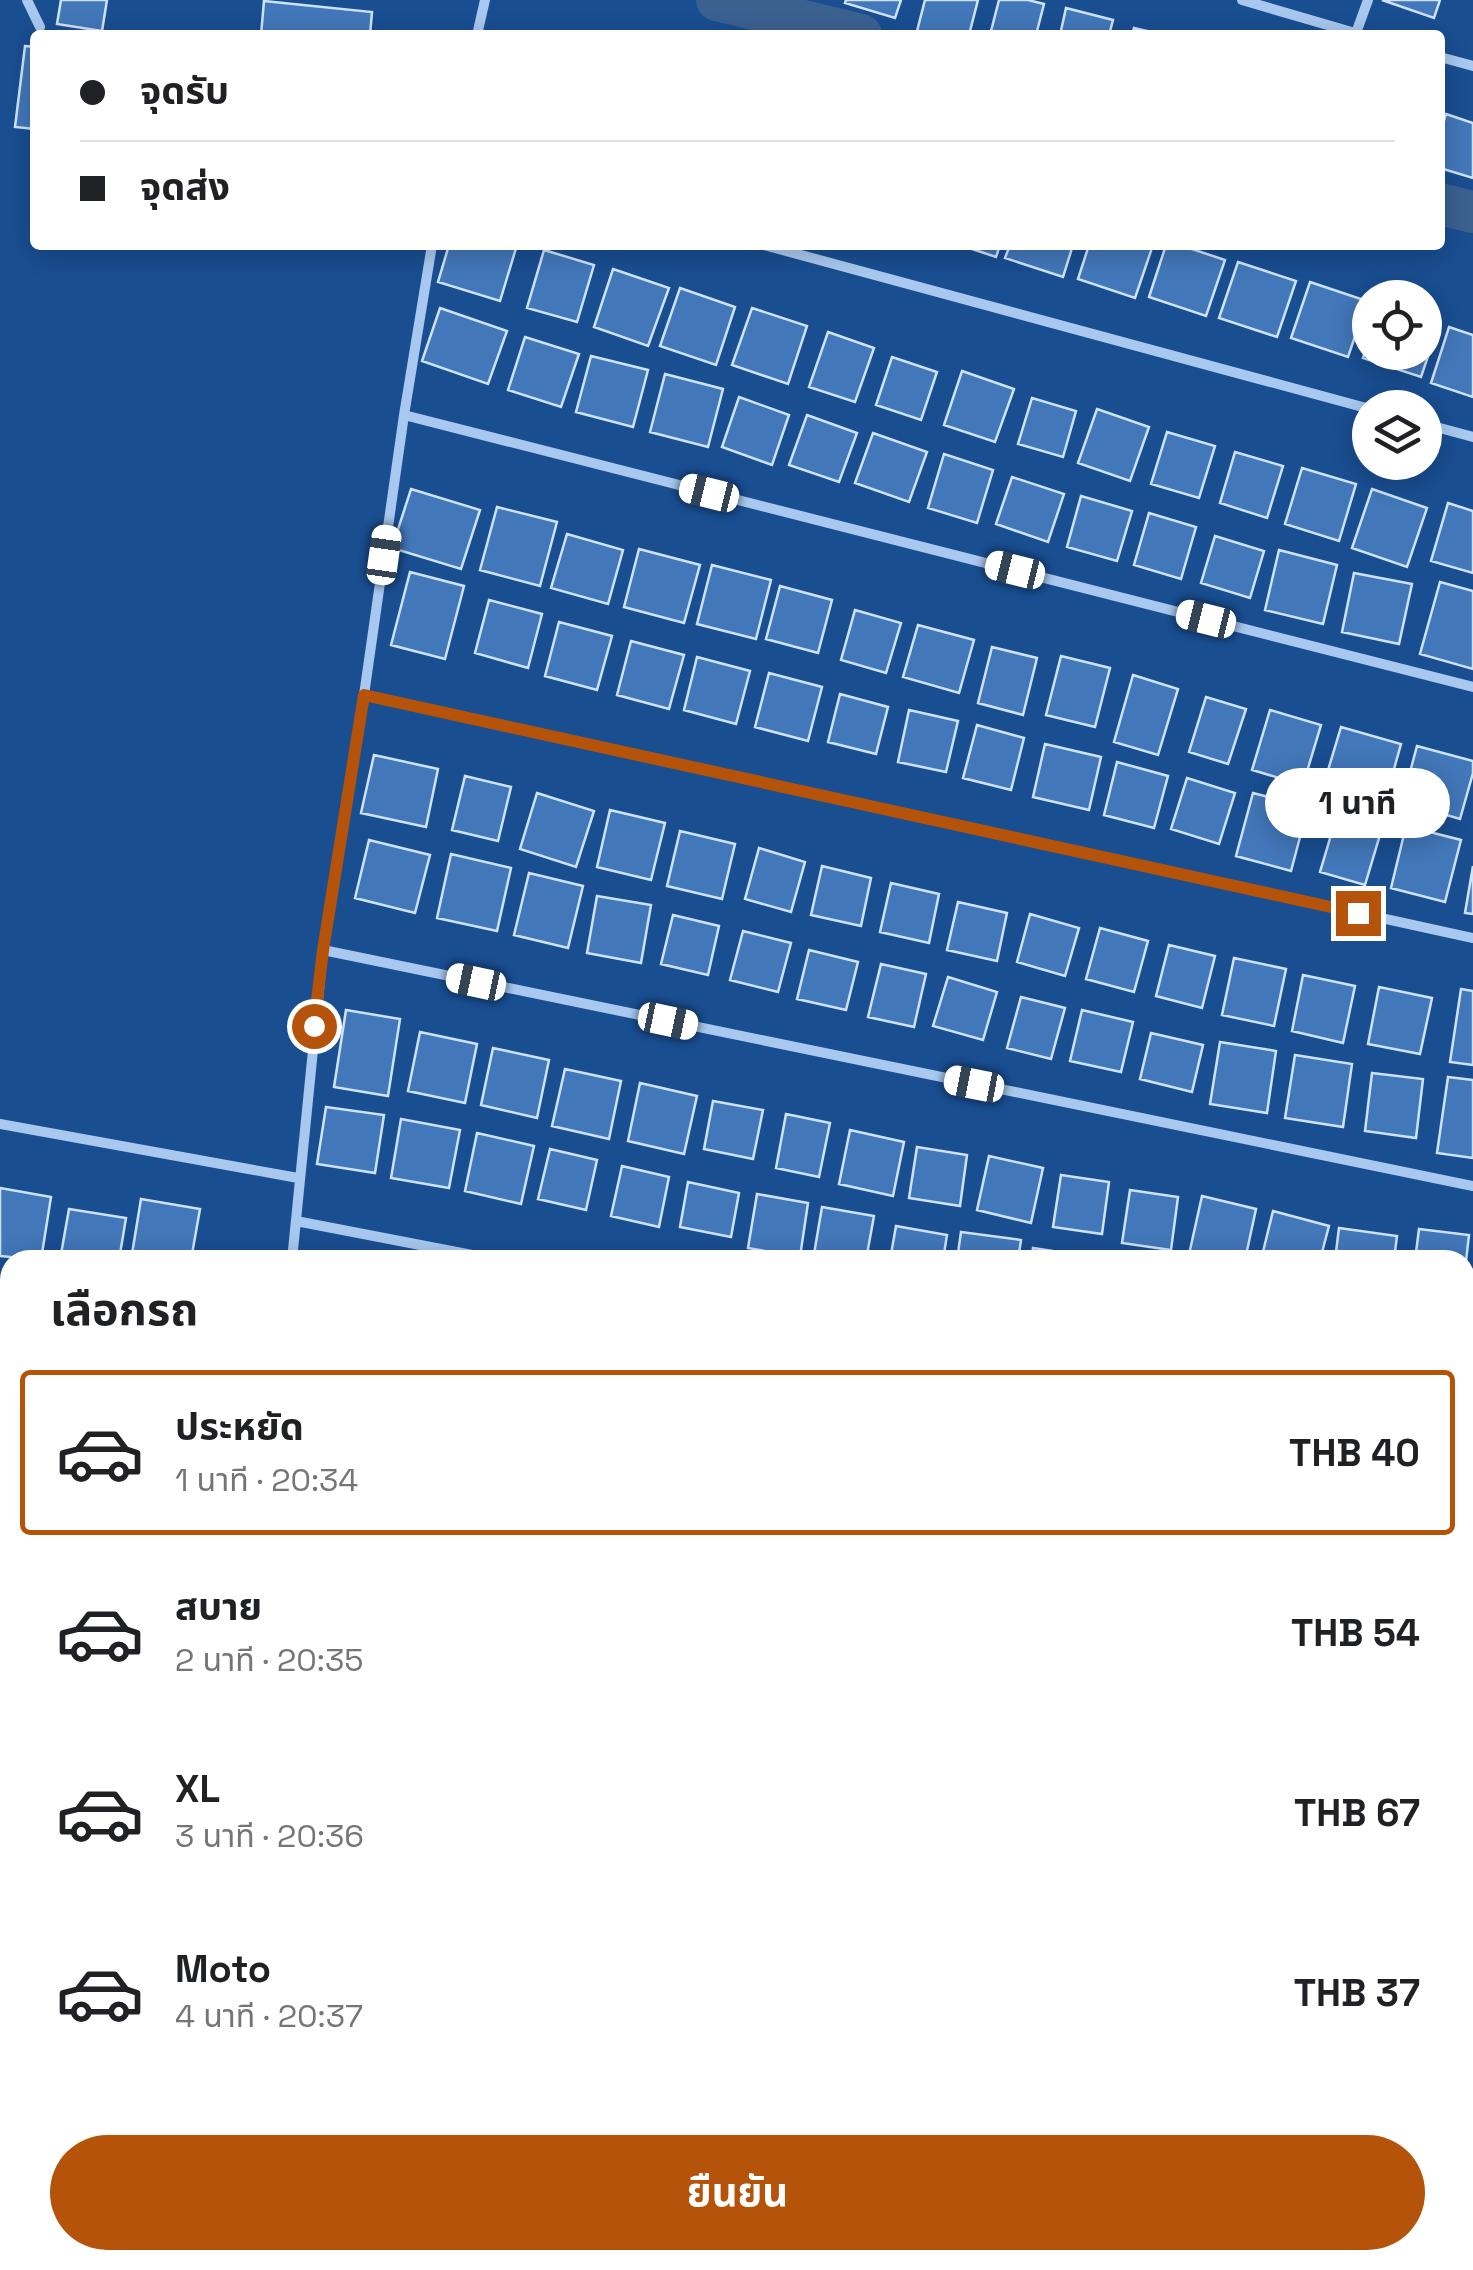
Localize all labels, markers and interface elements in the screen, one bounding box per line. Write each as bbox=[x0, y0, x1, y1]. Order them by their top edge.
text: จุดรับ bbox=[140, 67, 229, 115]
text: จุดส่ง bbox=[140, 163, 230, 211]
map controls bbox=[1352, 280, 1442, 480]
button: locate bbox=[1352, 280, 1442, 370]
button: layers bbox=[1352, 390, 1442, 480]
car bbox=[676, 471, 742, 515]
car bbox=[365, 523, 403, 587]
car bbox=[982, 548, 1048, 592]
car bbox=[1173, 597, 1239, 641]
callout: 1 นาที bbox=[1266, 768, 1450, 838]
text: 1 นาที bbox=[1319, 783, 1396, 823]
route end bbox=[1336, 891, 1381, 936]
car bbox=[444, 961, 508, 1003]
car bbox=[636, 1000, 700, 1042]
route start bbox=[292, 1004, 337, 1049]
car bbox=[942, 1064, 1006, 1104]
text: เลือกรถ bbox=[50, 1281, 198, 1338]
text: ประหยัด bbox=[175, 1403, 304, 1451]
icon: car bbox=[55, 1408, 145, 1498]
text: THB 40 bbox=[1289, 1429, 1420, 1477]
text: 1 นาที · 20:34 bbox=[175, 1460, 358, 1500]
text: สบาย bbox=[175, 1583, 262, 1631]
icon: car bbox=[55, 1588, 145, 1678]
text: THB 54 bbox=[1291, 1609, 1420, 1657]
text: 2 นาที · 20:35 bbox=[175, 1640, 363, 1680]
text: XL bbox=[175, 1765, 220, 1813]
icon: car bbox=[55, 1768, 145, 1858]
text: THB 67 bbox=[1294, 1789, 1420, 1837]
text: 3 นาที · 20:36 bbox=[175, 1816, 364, 1856]
text: Moto bbox=[175, 1945, 271, 1993]
icon: car bbox=[55, 1948, 145, 2038]
text: THB 37 bbox=[1294, 1969, 1420, 2017]
text: 4 นาที · 20:37 bbox=[175, 1996, 363, 2036]
button: ยืนยัน bbox=[50, 2135, 1425, 2250]

